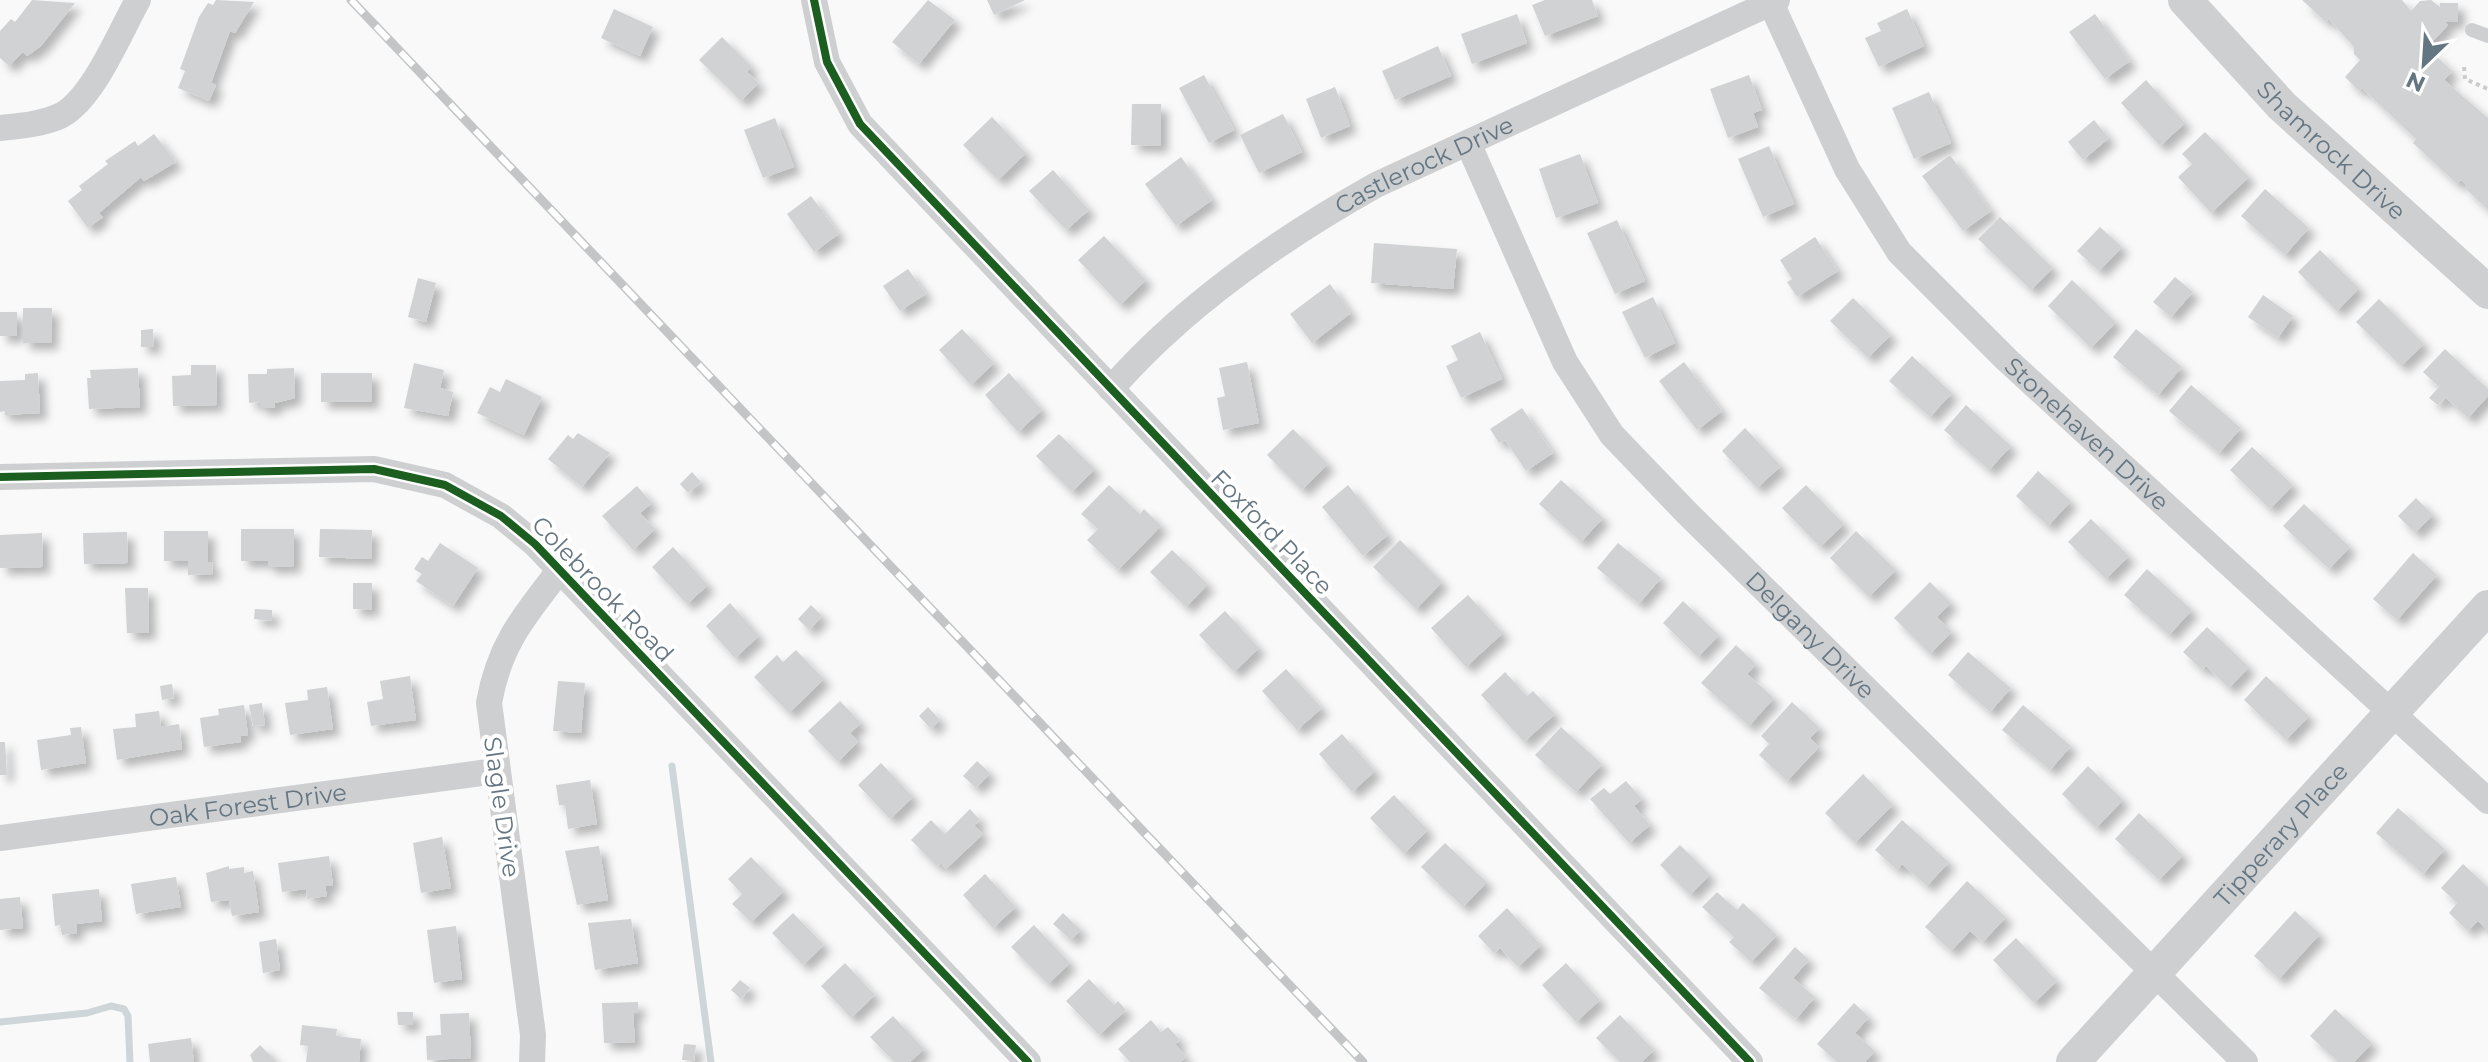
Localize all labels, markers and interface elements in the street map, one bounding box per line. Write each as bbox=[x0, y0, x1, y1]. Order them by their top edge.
north arrow bbox=[2384, 24, 2464, 104]
text: N bbox=[2402, 66, 2430, 98]
street label: Shamrock Drive bbox=[2251, 74, 2412, 226]
street label: Castlerock Drive bbox=[1329, 109, 1518, 220]
street label: Stonehaven Drive bbox=[1999, 351, 2175, 516]
street label: Foxford Place bbox=[1205, 463, 1339, 601]
street label: Colebrook Road bbox=[526, 510, 680, 668]
street label: Delgany Drive bbox=[1740, 565, 1881, 704]
street label: Slagle Drive bbox=[478, 735, 526, 879]
street label: Tipperary Place bbox=[2208, 756, 2353, 912]
street label: Oak Forest Drive bbox=[147, 777, 348, 832]

